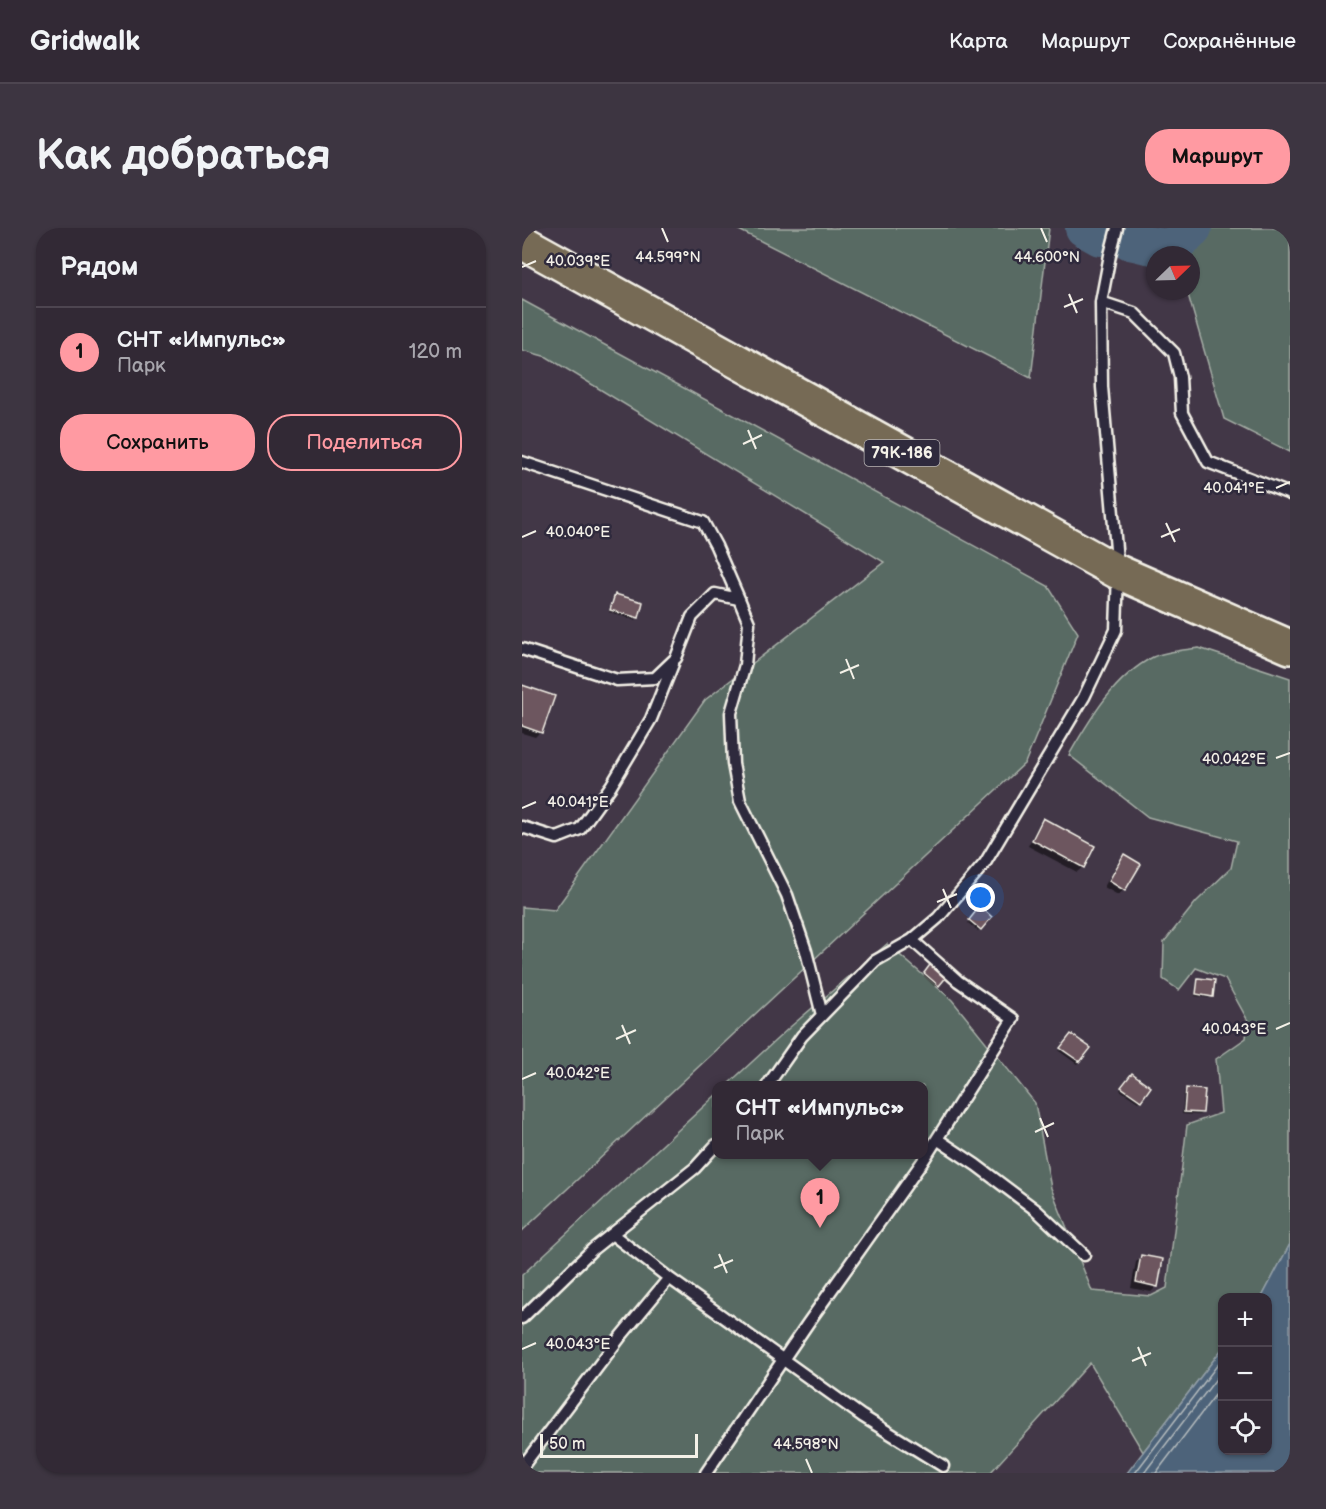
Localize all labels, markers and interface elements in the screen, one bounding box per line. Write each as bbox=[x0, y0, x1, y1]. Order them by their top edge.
text: Gridwalk bbox=[30, 25, 140, 58]
text: Карта bbox=[949, 29, 1008, 54]
text: Маршрут bbox=[1041, 29, 1130, 54]
text: Сохранённые bbox=[1163, 29, 1296, 54]
button: Маршрут bbox=[1145, 129, 1290, 184]
text: Как добраться bbox=[36, 131, 331, 182]
north arrow bbox=[1146, 246, 1200, 300]
text: 44.599°N bbox=[635, 248, 701, 267]
text: 44.600°N bbox=[1014, 248, 1080, 267]
text: Рядом bbox=[60, 252, 138, 283]
text: 40.039°E bbox=[546, 252, 610, 271]
text: СНТ «Импульс» bbox=[117, 327, 286, 354]
text: 1 bbox=[75, 340, 84, 364]
text: 120 m bbox=[409, 340, 462, 364]
text: Парк bbox=[117, 354, 166, 378]
button: Сохранить bbox=[60, 414, 255, 471]
button: Поделиться bbox=[267, 414, 462, 471]
road number: 79К-186 bbox=[864, 440, 940, 466]
text: 40.041°E bbox=[1203, 479, 1265, 498]
text: 40.040°E bbox=[546, 523, 610, 542]
text: 40.042°E bbox=[1202, 750, 1266, 769]
text: 40.041°E bbox=[547, 793, 609, 812]
your location bbox=[966, 883, 995, 912]
text: 40.043°E bbox=[1202, 1020, 1266, 1039]
text: 40.042°E bbox=[546, 1064, 610, 1083]
popup bbox=[712, 1081, 928, 1159]
text: СНТ «Импульс» bbox=[735, 1095, 905, 1122]
text: Парк bbox=[735, 1122, 784, 1146]
pin: 1 bbox=[800, 1178, 840, 1228]
map controls bbox=[1218, 1293, 1272, 1455]
button: + bbox=[1218, 1293, 1272, 1347]
text: 40.043°E bbox=[546, 1335, 610, 1354]
button: − bbox=[1218, 1347, 1272, 1401]
button: locate bbox=[1218, 1401, 1272, 1455]
scale bar bbox=[540, 1431, 698, 1458]
text: 50 m bbox=[549, 1435, 585, 1454]
text: 44.598°N bbox=[773, 1435, 839, 1454]

